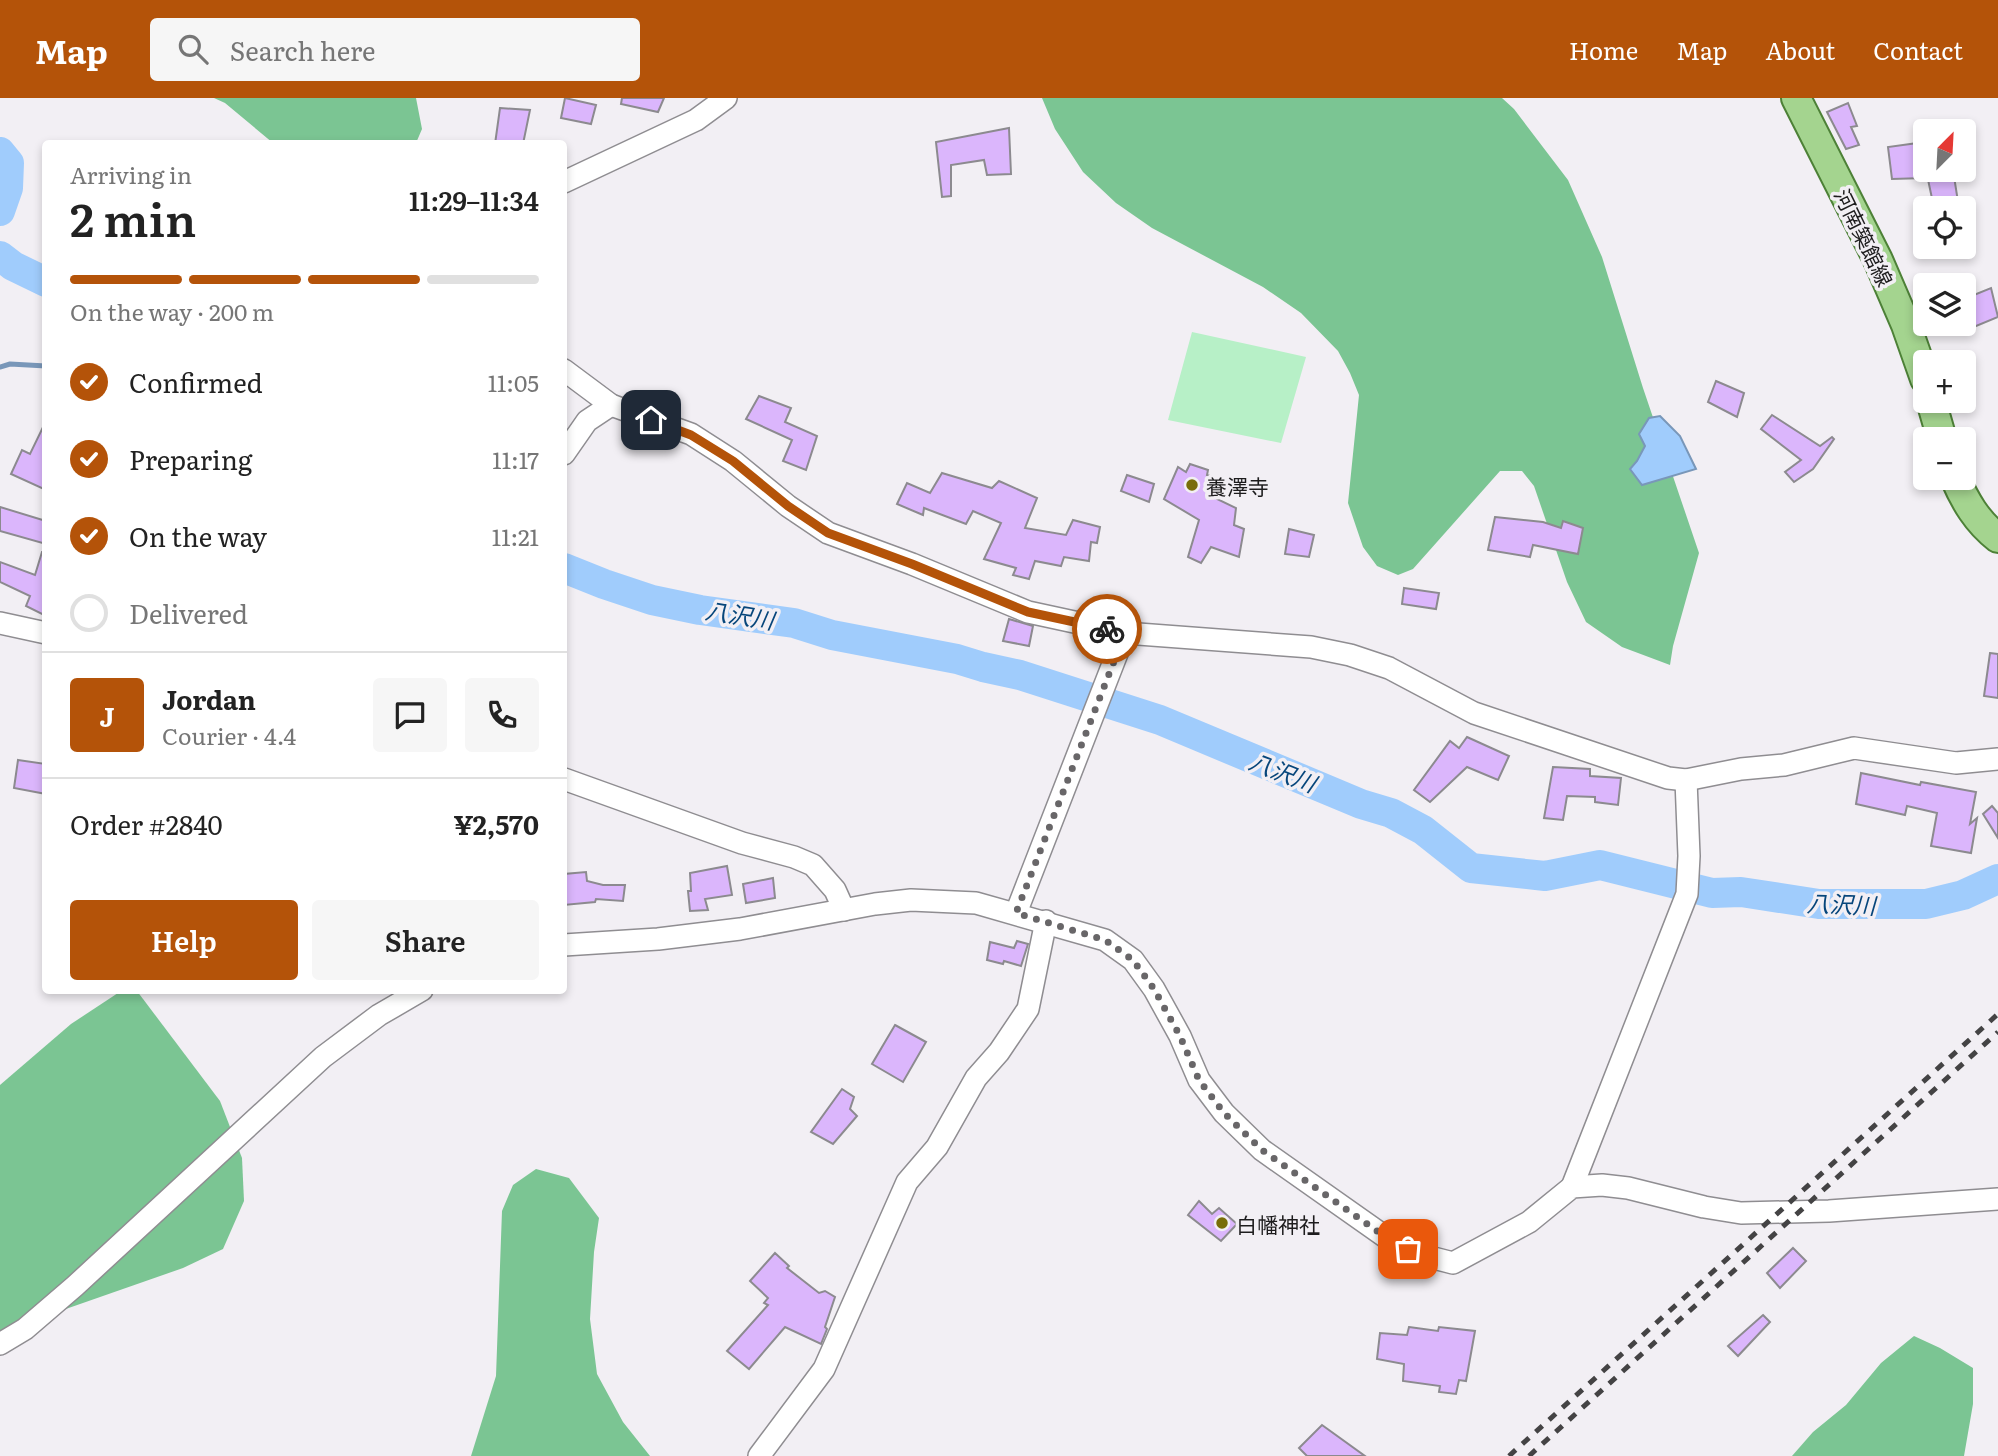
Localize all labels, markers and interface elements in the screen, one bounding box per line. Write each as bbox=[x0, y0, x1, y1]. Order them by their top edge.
search box bbox=[150, 18, 640, 81]
text: Map bbox=[35, 25, 108, 74]
icon: search bbox=[174, 30, 212, 68]
text: Search here bbox=[230, 30, 376, 69]
text: Home bbox=[1569, 32, 1638, 67]
text: Map bbox=[1676, 32, 1727, 67]
text: About bbox=[1765, 32, 1835, 67]
text: Contact bbox=[1873, 32, 1963, 67]
north arrow bbox=[1913, 119, 1976, 182]
map controls bbox=[1913, 119, 1976, 490]
text: Arriving in bbox=[70, 157, 192, 191]
text: 11:29–11:34 bbox=[409, 180, 539, 219]
text: 2 min bbox=[70, 183, 196, 251]
street label: 河南築館線 bbox=[1828, 183, 1902, 291]
button: locate bbox=[1913, 196, 1976, 259]
button: layers bbox=[1913, 273, 1976, 336]
text: On the way · 200 m bbox=[70, 294, 274, 328]
button: + bbox=[1913, 350, 1976, 413]
text: Confirmed bbox=[129, 362, 263, 401]
icon: check bbox=[70, 363, 108, 401]
text: 11:05 bbox=[488, 365, 539, 399]
pin bbox=[621, 390, 681, 450]
icon: home bbox=[632, 401, 670, 439]
button: − bbox=[1913, 427, 1976, 490]
text: Preparing bbox=[129, 439, 252, 478]
icon: check bbox=[70, 440, 108, 478]
text: 11:17 bbox=[492, 442, 539, 476]
place label: 養澤寺 bbox=[1206, 470, 1269, 501]
marker: 養澤寺 bbox=[1184, 477, 1200, 493]
text: On the way bbox=[129, 516, 267, 555]
icon: check bbox=[70, 517, 108, 555]
text: 11:21 bbox=[492, 519, 539, 553]
water label: 八沢川 bbox=[703, 592, 780, 637]
text: Delivered bbox=[129, 593, 248, 632]
courier bbox=[1072, 594, 1142, 664]
icon: bike bbox=[1088, 610, 1126, 648]
button: chat bbox=[373, 678, 447, 752]
button: phone bbox=[465, 678, 539, 752]
text: Jordan bbox=[162, 679, 256, 718]
text: J bbox=[100, 696, 114, 735]
text: Courier · 4.4 bbox=[162, 718, 296, 752]
water label: 八沢川 bbox=[1245, 743, 1324, 800]
text: Order #2840 bbox=[70, 804, 223, 843]
text: ¥2,570 bbox=[453, 804, 539, 843]
water label: 八沢川 bbox=[1806, 885, 1879, 921]
button: Help bbox=[70, 900, 298, 980]
button: Share bbox=[312, 900, 539, 980]
place label: 白幡神社 bbox=[1236, 1208, 1320, 1239]
marker: 白幡神社 bbox=[1214, 1215, 1230, 1231]
pin bbox=[1378, 1219, 1438, 1279]
icon: bag bbox=[1389, 1230, 1427, 1268]

